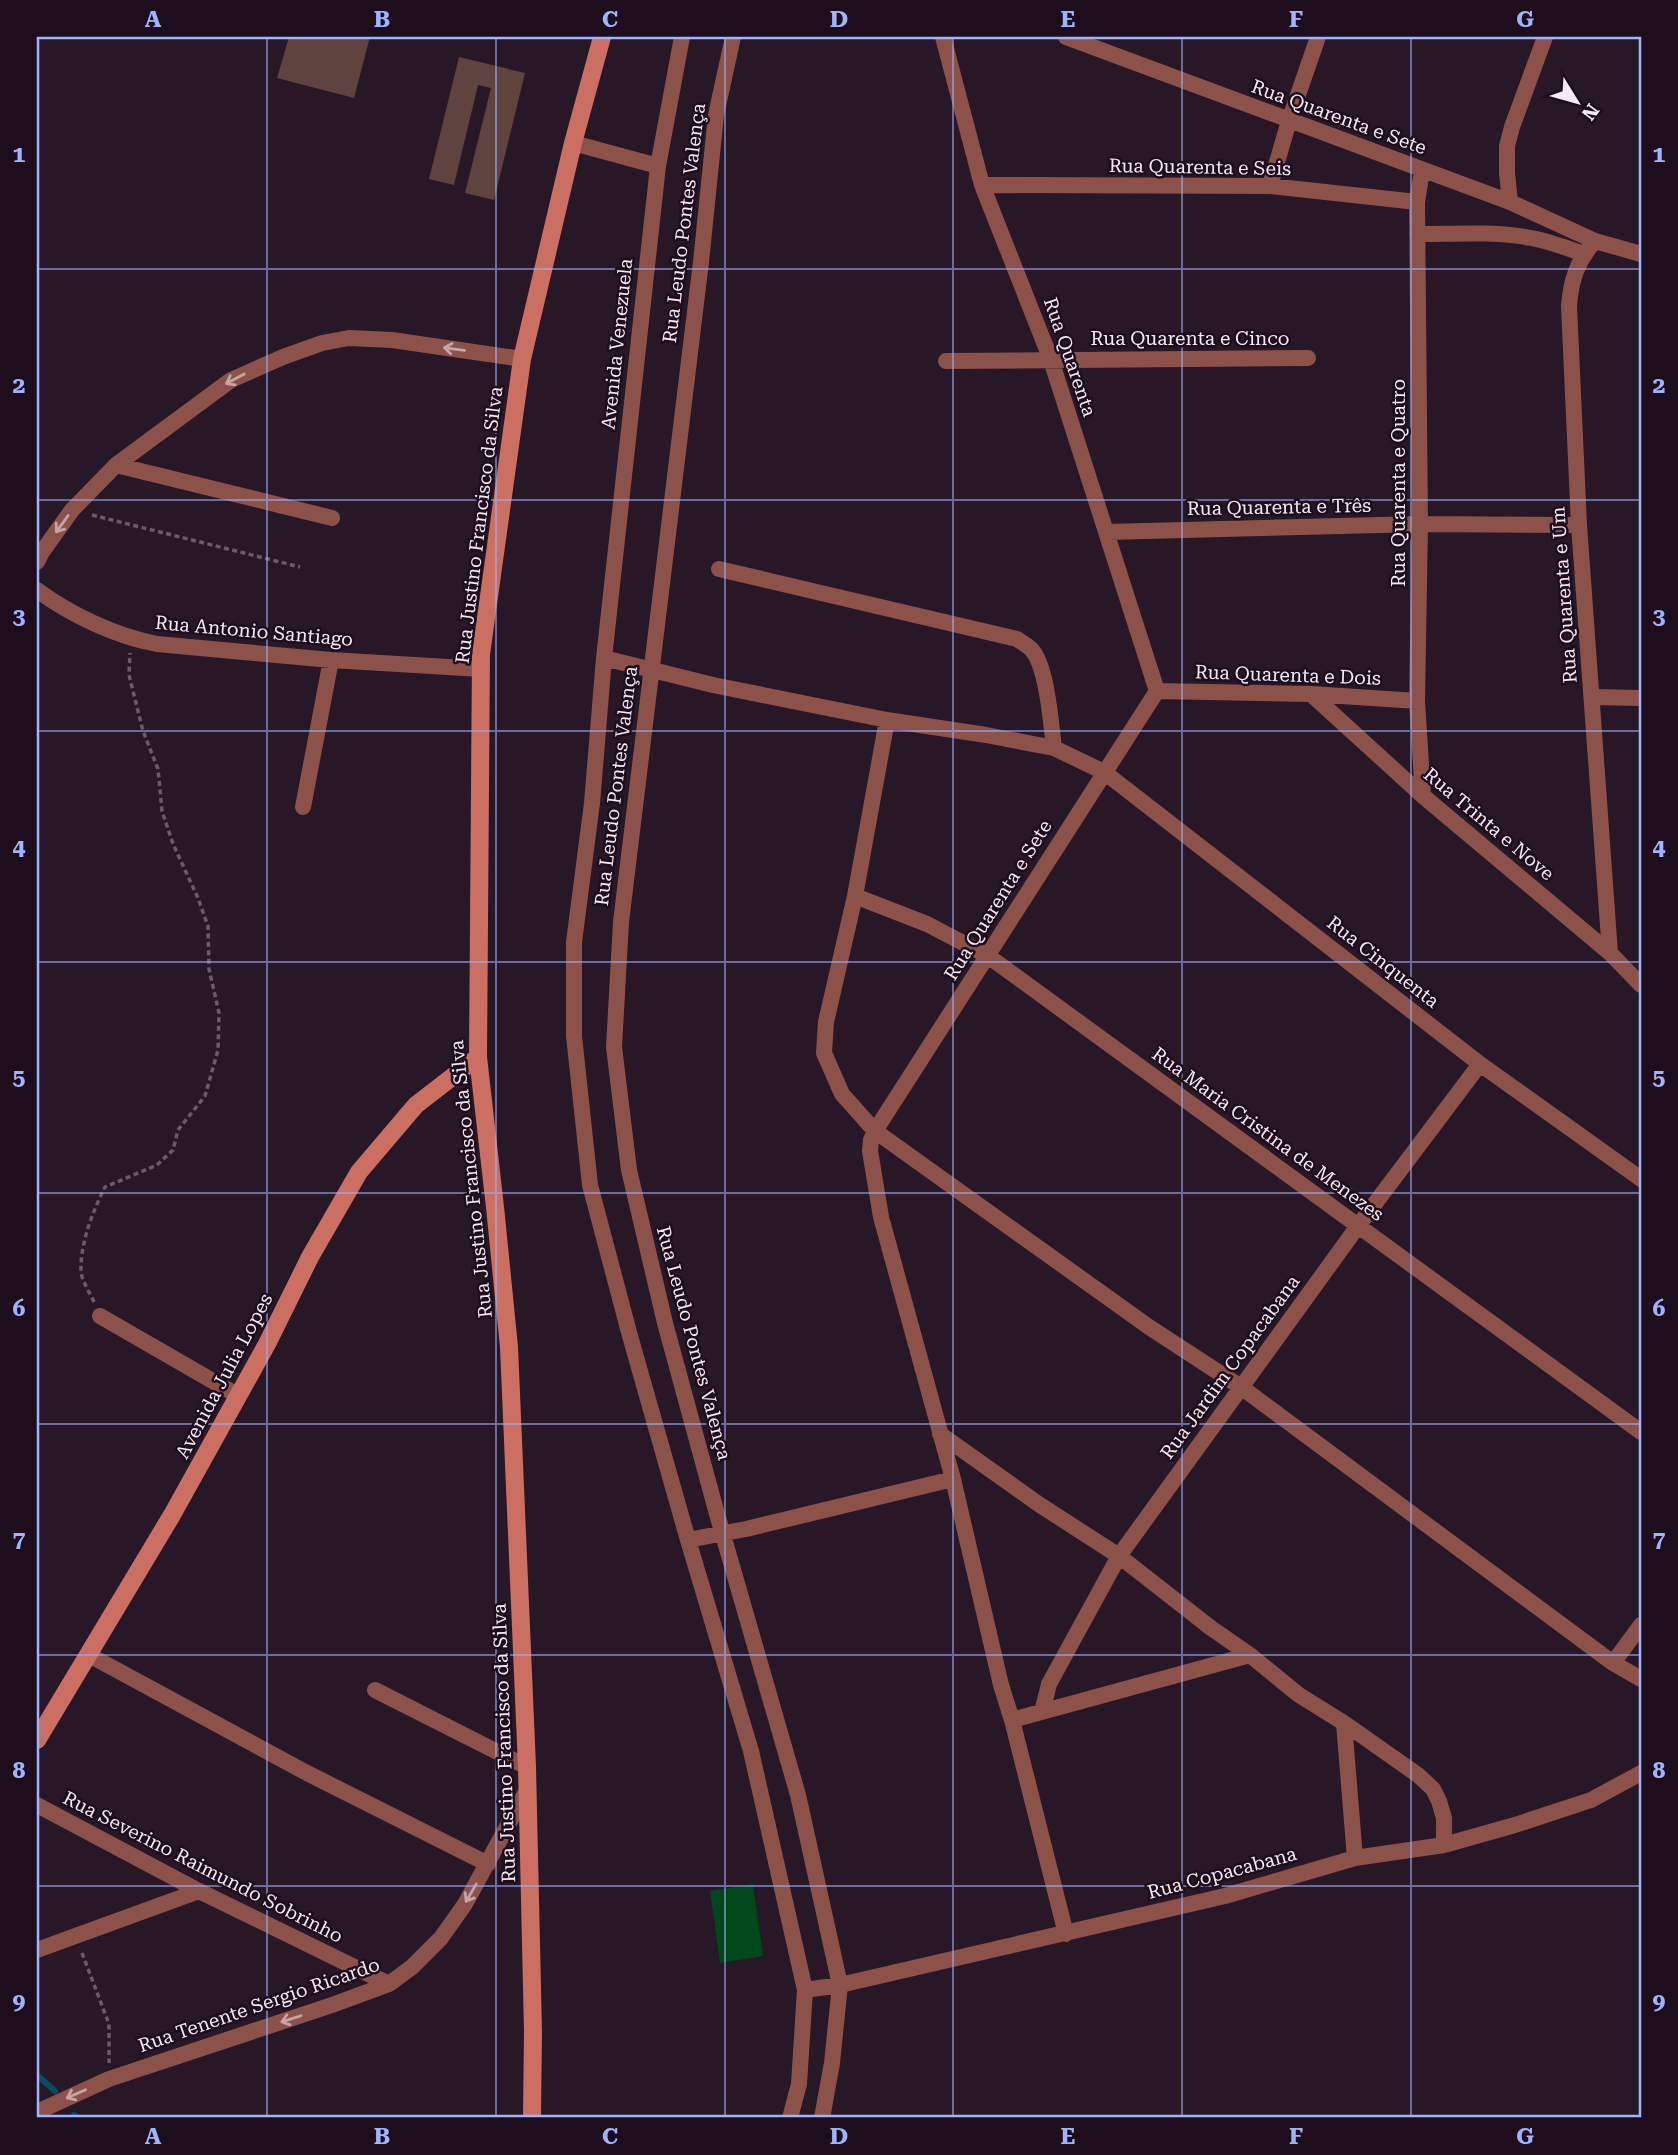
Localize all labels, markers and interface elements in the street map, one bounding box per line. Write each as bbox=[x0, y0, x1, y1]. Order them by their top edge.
text: A bbox=[145, 6, 162, 33]
text: B bbox=[374, 6, 390, 33]
text: C bbox=[602, 6, 618, 33]
text: D bbox=[830, 6, 848, 33]
text: E bbox=[1061, 6, 1075, 33]
text: F bbox=[1289, 6, 1303, 33]
text: G bbox=[1516, 6, 1534, 33]
north arrow bbox=[1542, 66, 1612, 136]
street label: Rua Quarenta e Sete bbox=[1248, 75, 1430, 159]
text: N bbox=[1576, 99, 1604, 125]
street label: Rua Leudo Pontes Valença bbox=[658, 101, 710, 344]
text: 1 bbox=[13, 141, 26, 168]
text: 1 bbox=[1653, 141, 1666, 168]
street label: Rua Quarenta e Seis bbox=[1109, 154, 1291, 180]
street label: Avenida Venezuela bbox=[597, 257, 637, 431]
street label: Rua Quarenta bbox=[1039, 294, 1101, 420]
street label: Rua Quarenta e Cinco bbox=[1090, 327, 1290, 350]
one-way arrow bbox=[444, 343, 466, 356]
text: 2 bbox=[13, 372, 25, 399]
one-way arrow bbox=[226, 372, 246, 386]
text: 2 bbox=[1653, 372, 1665, 399]
street label: Rua Quarenta e Quatro bbox=[1387, 379, 1410, 587]
street label: Rua Justino Francisco da Silva bbox=[451, 384, 508, 665]
street label: Rua Quarenta e Três bbox=[1187, 494, 1371, 520]
street label: Rua Quarenta e Um bbox=[1546, 506, 1582, 684]
one-way arrow bbox=[55, 514, 69, 533]
text: 3 bbox=[13, 603, 26, 630]
text: 3 bbox=[1653, 603, 1666, 630]
street label: Rua Antonio Santiago bbox=[154, 611, 354, 651]
street label: Rua Quarenta e Dois bbox=[1195, 660, 1381, 690]
street label: Rua Leudo Pontes Valença bbox=[590, 664, 642, 907]
street label: Rua Trinta e Nove bbox=[1419, 763, 1559, 885]
street label: Rua Quarenta e Sete bbox=[939, 816, 1057, 984]
text: 4 bbox=[13, 834, 26, 861]
text: 4 bbox=[1653, 834, 1666, 861]
street label: Rua Cinquenta bbox=[1322, 911, 1444, 1013]
street label: Rua Justino Francisco da Silva bbox=[445, 1038, 497, 1319]
street label: Rua Maria Cristina de Menezes bbox=[1148, 1042, 1388, 1226]
text: 5 bbox=[13, 1064, 26, 1091]
text: 5 bbox=[1653, 1064, 1666, 1091]
street label: Rua Leudo Pontes Valença bbox=[652, 1223, 737, 1463]
street label: Rua Jardim Copacabana bbox=[1155, 1270, 1305, 1464]
street label: Avenida Julia Lopes bbox=[171, 1289, 277, 1463]
text: 6 bbox=[13, 1295, 26, 1322]
text: 6 bbox=[1653, 1295, 1666, 1322]
text: 7 bbox=[13, 1526, 26, 1553]
text: 7 bbox=[1653, 1526, 1666, 1553]
street label: Rua Justino Francisco da Silva bbox=[488, 1602, 520, 1883]
text: 8 bbox=[13, 1757, 26, 1784]
text: 8 bbox=[1653, 1757, 1666, 1784]
street label: Rua Severino Raimundo Sobrinho bbox=[59, 1786, 347, 1948]
street label: Rua Copacabana bbox=[1145, 1842, 1300, 1904]
one-way arrow bbox=[464, 1883, 478, 1903]
street label: Rua Tenente Sergio Ricardo bbox=[135, 1953, 383, 2057]
text: 9 bbox=[13, 1988, 26, 2015]
text: 9 bbox=[1653, 1988, 1666, 2015]
one-way arrow bbox=[281, 2014, 303, 2026]
one-way arrow bbox=[66, 2088, 88, 2101]
text: A bbox=[145, 2123, 162, 2150]
text: B bbox=[374, 2123, 390, 2150]
text: C bbox=[602, 2123, 618, 2150]
text: D bbox=[830, 2123, 848, 2150]
text: E bbox=[1061, 2123, 1075, 2150]
text: F bbox=[1289, 2123, 1303, 2150]
text: G bbox=[1516, 2123, 1534, 2150]

